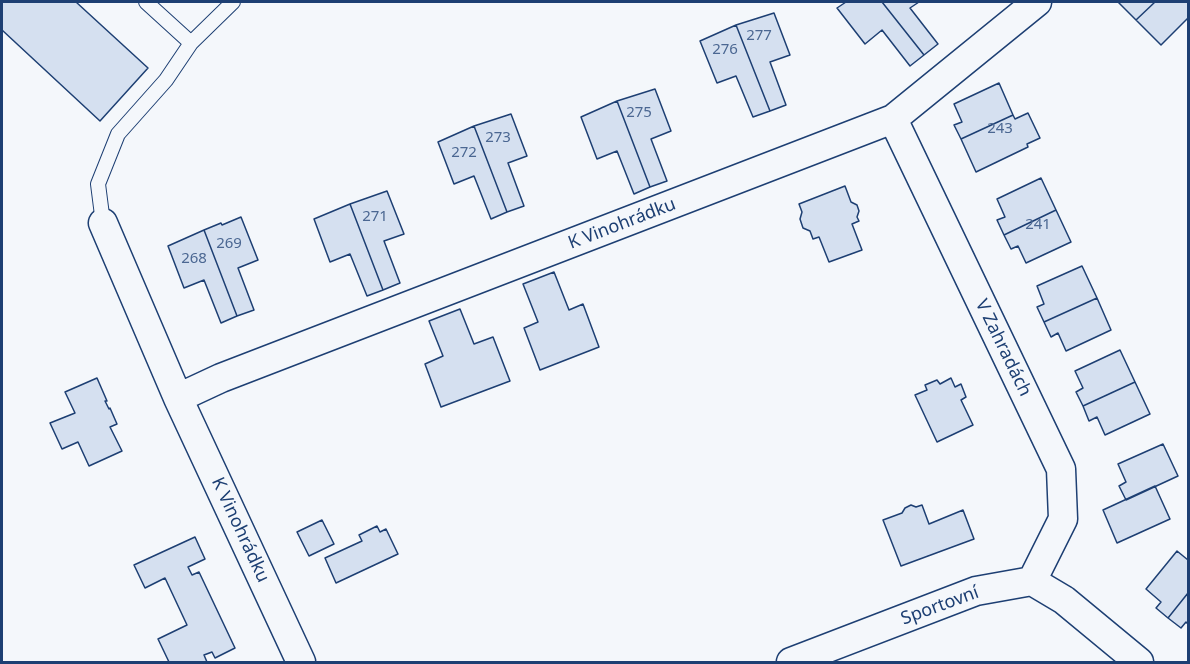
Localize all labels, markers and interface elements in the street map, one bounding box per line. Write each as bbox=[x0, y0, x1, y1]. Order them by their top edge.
house number: 277 bbox=[746, 27, 772, 45]
house number: 276 bbox=[712, 41, 738, 59]
house number: 275 bbox=[626, 104, 652, 122]
house number: 243 bbox=[987, 120, 1013, 138]
house number: 273 bbox=[485, 129, 511, 147]
house number: 272 bbox=[451, 144, 477, 162]
street label: K Vinohrádku bbox=[565, 194, 679, 254]
house number: 271 bbox=[362, 208, 388, 226]
house number: 241 bbox=[1025, 216, 1051, 234]
house number: 269 bbox=[216, 235, 242, 253]
house number: 268 bbox=[181, 250, 207, 268]
street label: V Zahradách bbox=[970, 296, 1036, 400]
street label: K Vinohrádku bbox=[206, 474, 274, 586]
street label: Sportovní bbox=[898, 582, 982, 630]

